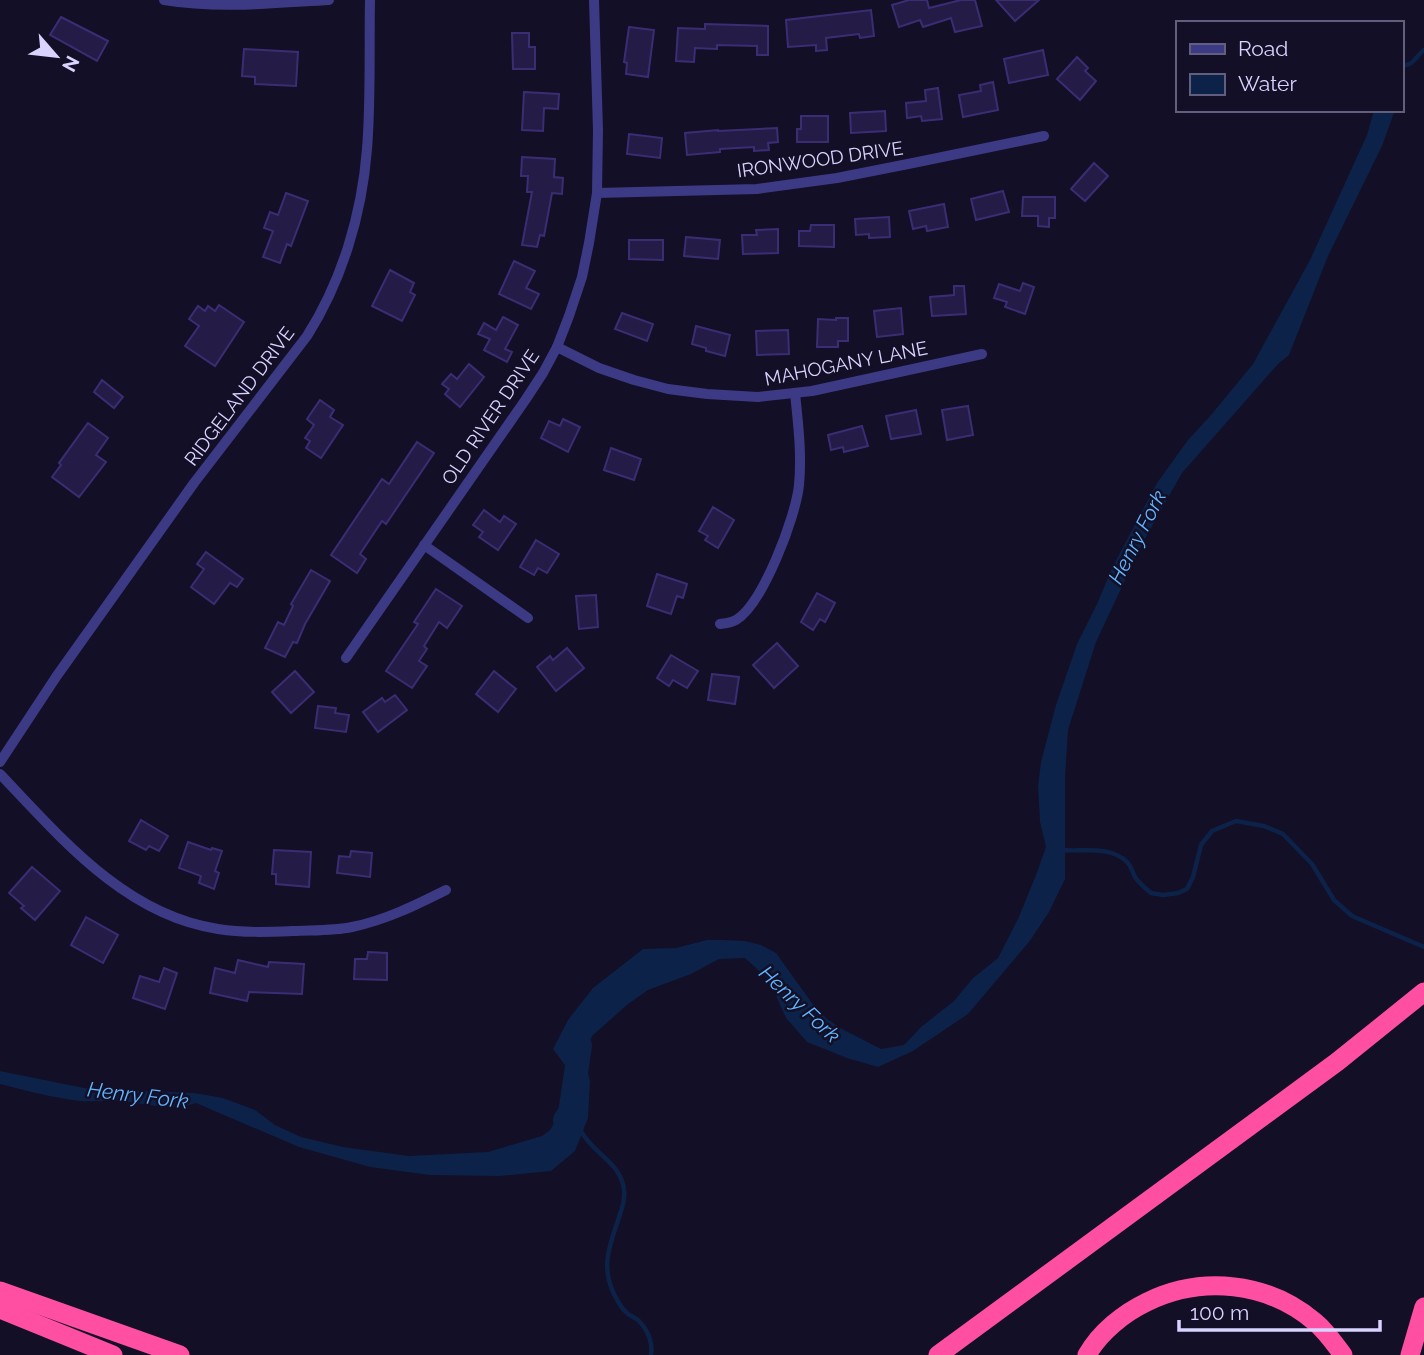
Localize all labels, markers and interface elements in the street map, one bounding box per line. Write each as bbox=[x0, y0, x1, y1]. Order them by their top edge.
north arrow bbox=[21, 21, 91, 91]
legend bbox=[1176, 21, 1403, 112]
text: Road bbox=[1238, 36, 1288, 61]
text: N bbox=[58, 52, 84, 76]
text: Water bbox=[1238, 71, 1297, 96]
street label: IRONWOOD DRIVE bbox=[735, 136, 905, 182]
street label: RIDGELAND DRIVE bbox=[180, 322, 298, 470]
street label: MAHOGANY LANE bbox=[763, 336, 929, 390]
street label: OLD RIVER DRIVE bbox=[437, 345, 543, 489]
water label: Henry Fork bbox=[1103, 486, 1171, 588]
water label: Henry Fork bbox=[754, 960, 846, 1048]
water label: Henry Fork bbox=[86, 1076, 190, 1114]
scale bar bbox=[1179, 1288, 1380, 1332]
text: 100 m bbox=[1190, 1300, 1249, 1325]

